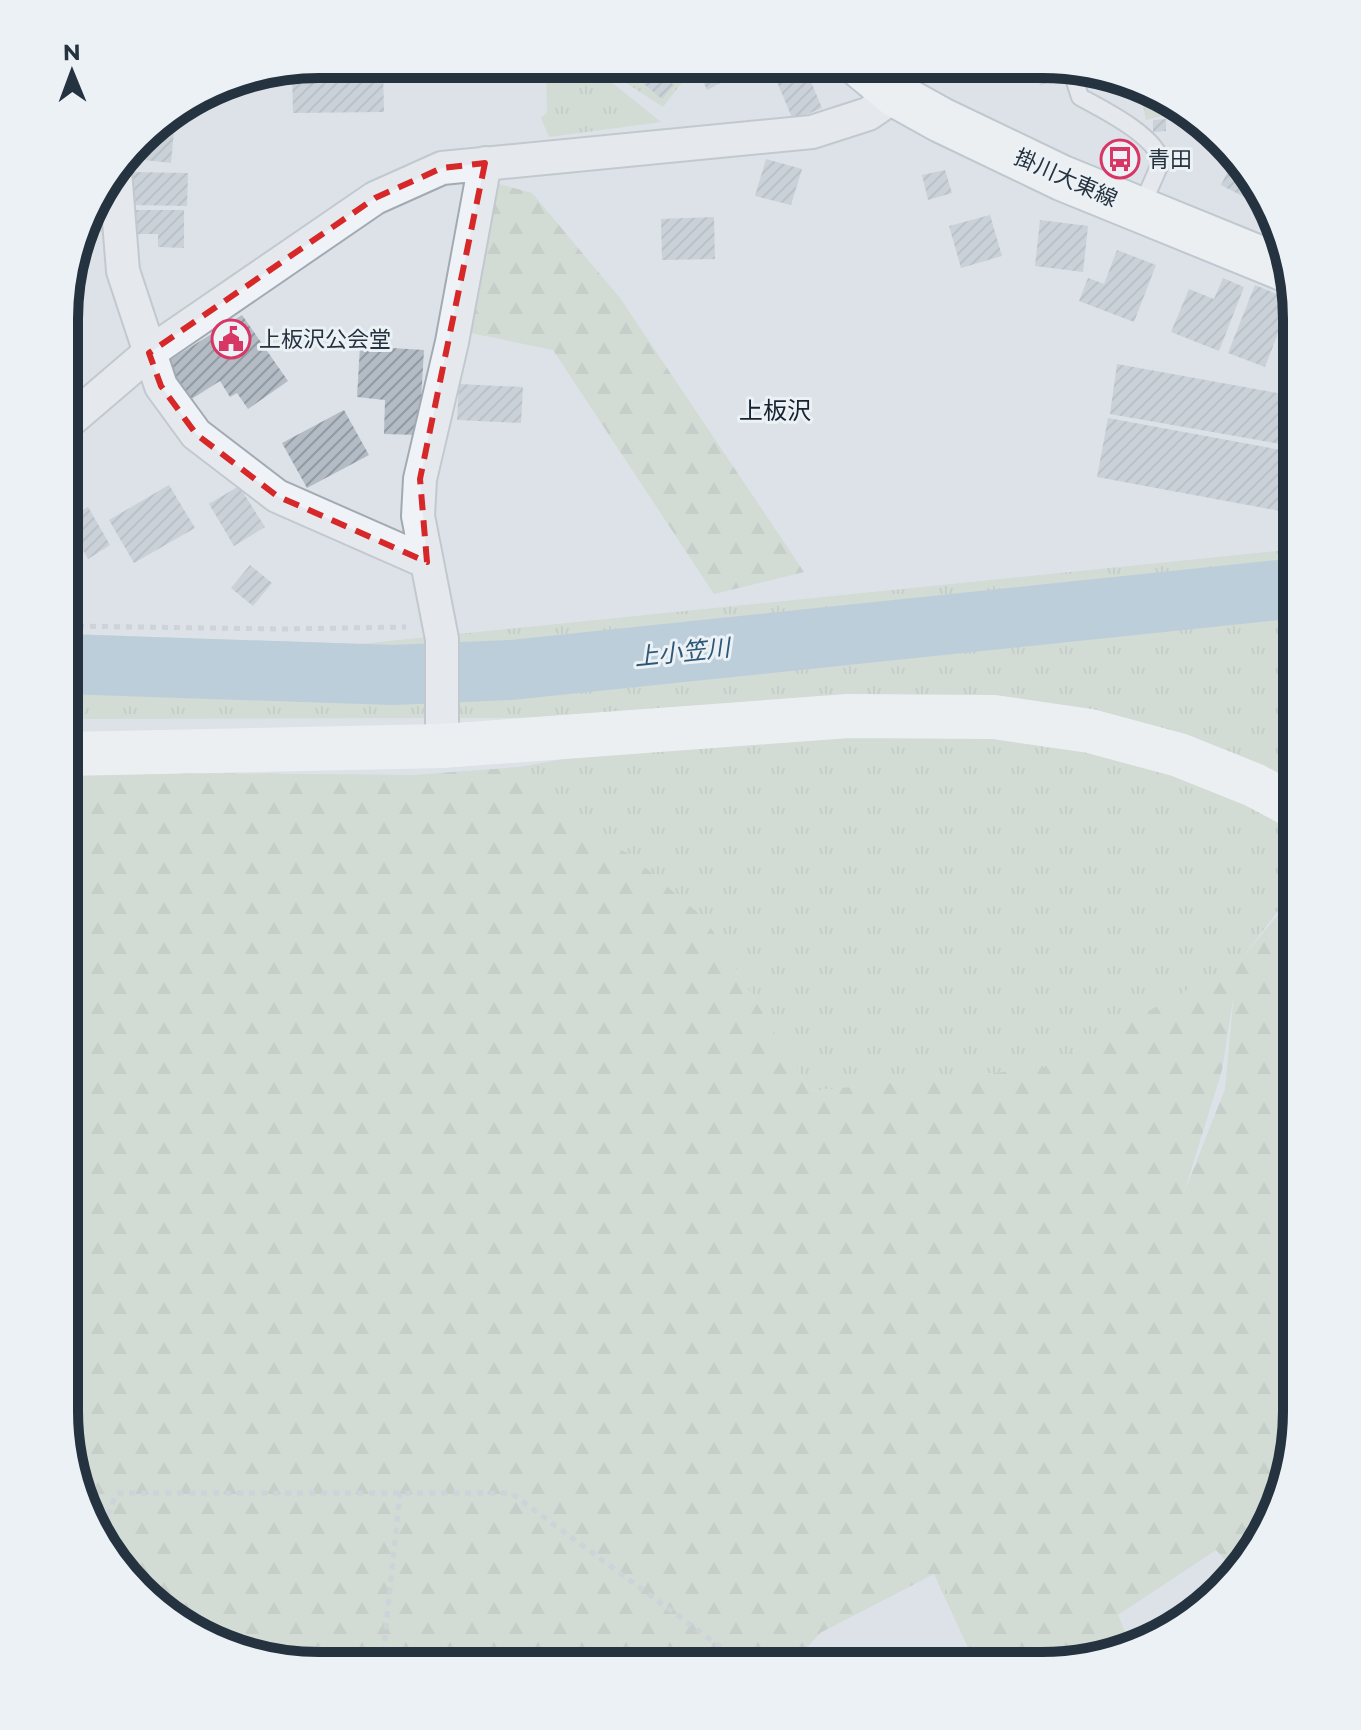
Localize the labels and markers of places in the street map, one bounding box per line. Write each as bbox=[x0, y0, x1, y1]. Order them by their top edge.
bus stop icon: 青田 bbox=[1099, 138, 1141, 180]
place label: 青田 bbox=[1148, 146, 1192, 173]
public building icon: 上板沢公会堂 bbox=[210, 318, 252, 360]
place label: 上板沢公会堂 bbox=[259, 326, 391, 353]

